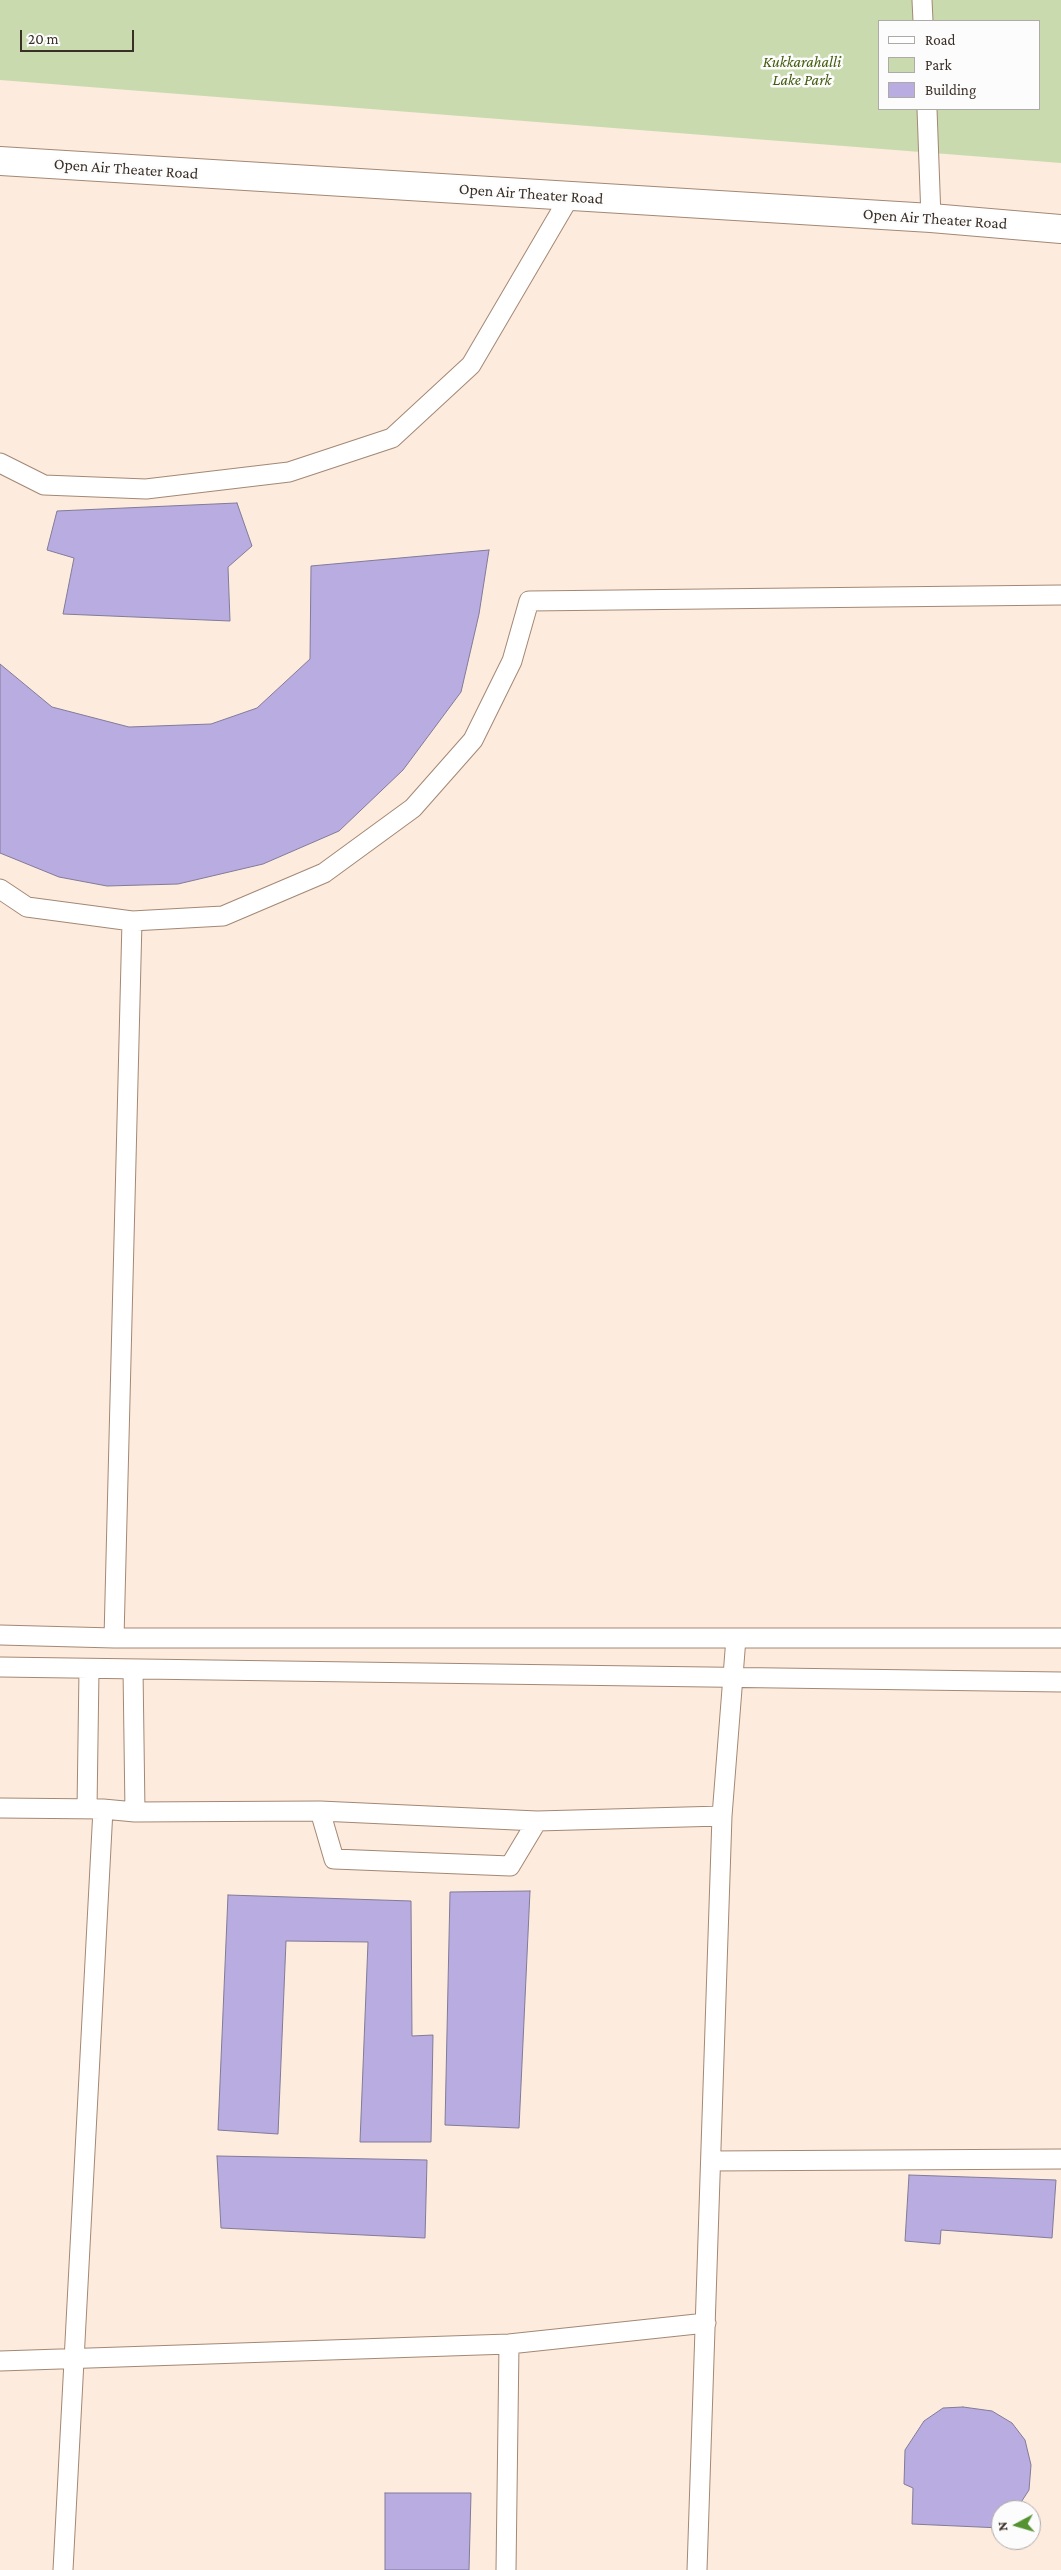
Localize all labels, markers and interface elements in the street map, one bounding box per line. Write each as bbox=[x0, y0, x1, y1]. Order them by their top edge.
scale bar bbox=[22, 20, 136, 52]
legend bbox=[878, 20, 1041, 110]
text: 20 m bbox=[28, 31, 59, 47]
text: Road bbox=[925, 32, 955, 48]
park label: Kukkarahalli Lake Park bbox=[763, 52, 841, 90]
text: Park bbox=[925, 57, 952, 73]
text: Building bbox=[925, 82, 976, 98]
street label: Open Air Theater Road bbox=[53, 154, 199, 184]
street label: Open Air Theater Road bbox=[458, 179, 604, 209]
street label: Open Air Theater Road bbox=[862, 204, 1008, 234]
north arrow bbox=[991, 2500, 1041, 2550]
text: N bbox=[994, 2521, 1011, 2532]

